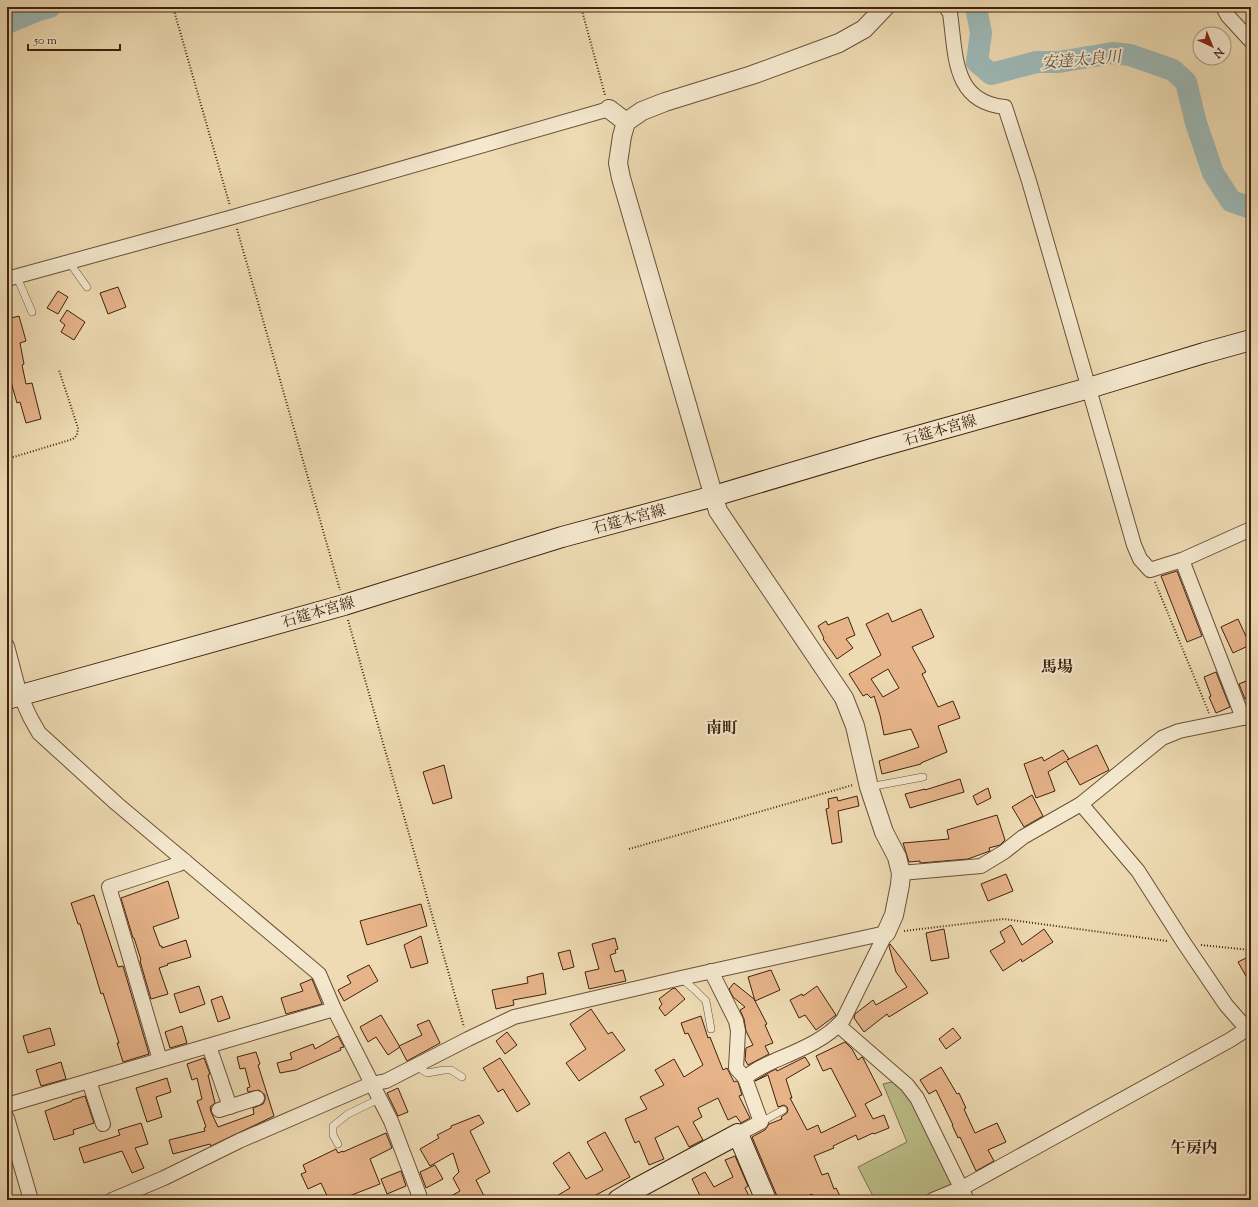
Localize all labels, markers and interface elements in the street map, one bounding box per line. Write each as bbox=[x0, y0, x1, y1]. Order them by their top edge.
scale bar bbox=[28, 26, 120, 52]
north arrow bbox=[1192, 26, 1232, 66]
text: 50 m bbox=[33, 32, 57, 50]
text: N bbox=[1209, 43, 1228, 61]
water label: 安達太良川 bbox=[1040, 46, 1124, 76]
street label: 石筵本宮線 bbox=[901, 411, 979, 452]
street label: 石筵本宮線 bbox=[590, 501, 668, 540]
street label: 石筵本宮線 bbox=[279, 593, 357, 634]
district label: 馬場 bbox=[1041, 657, 1073, 680]
district label: 南町 bbox=[706, 718, 738, 741]
district label: 午房内 bbox=[1170, 1138, 1218, 1161]

